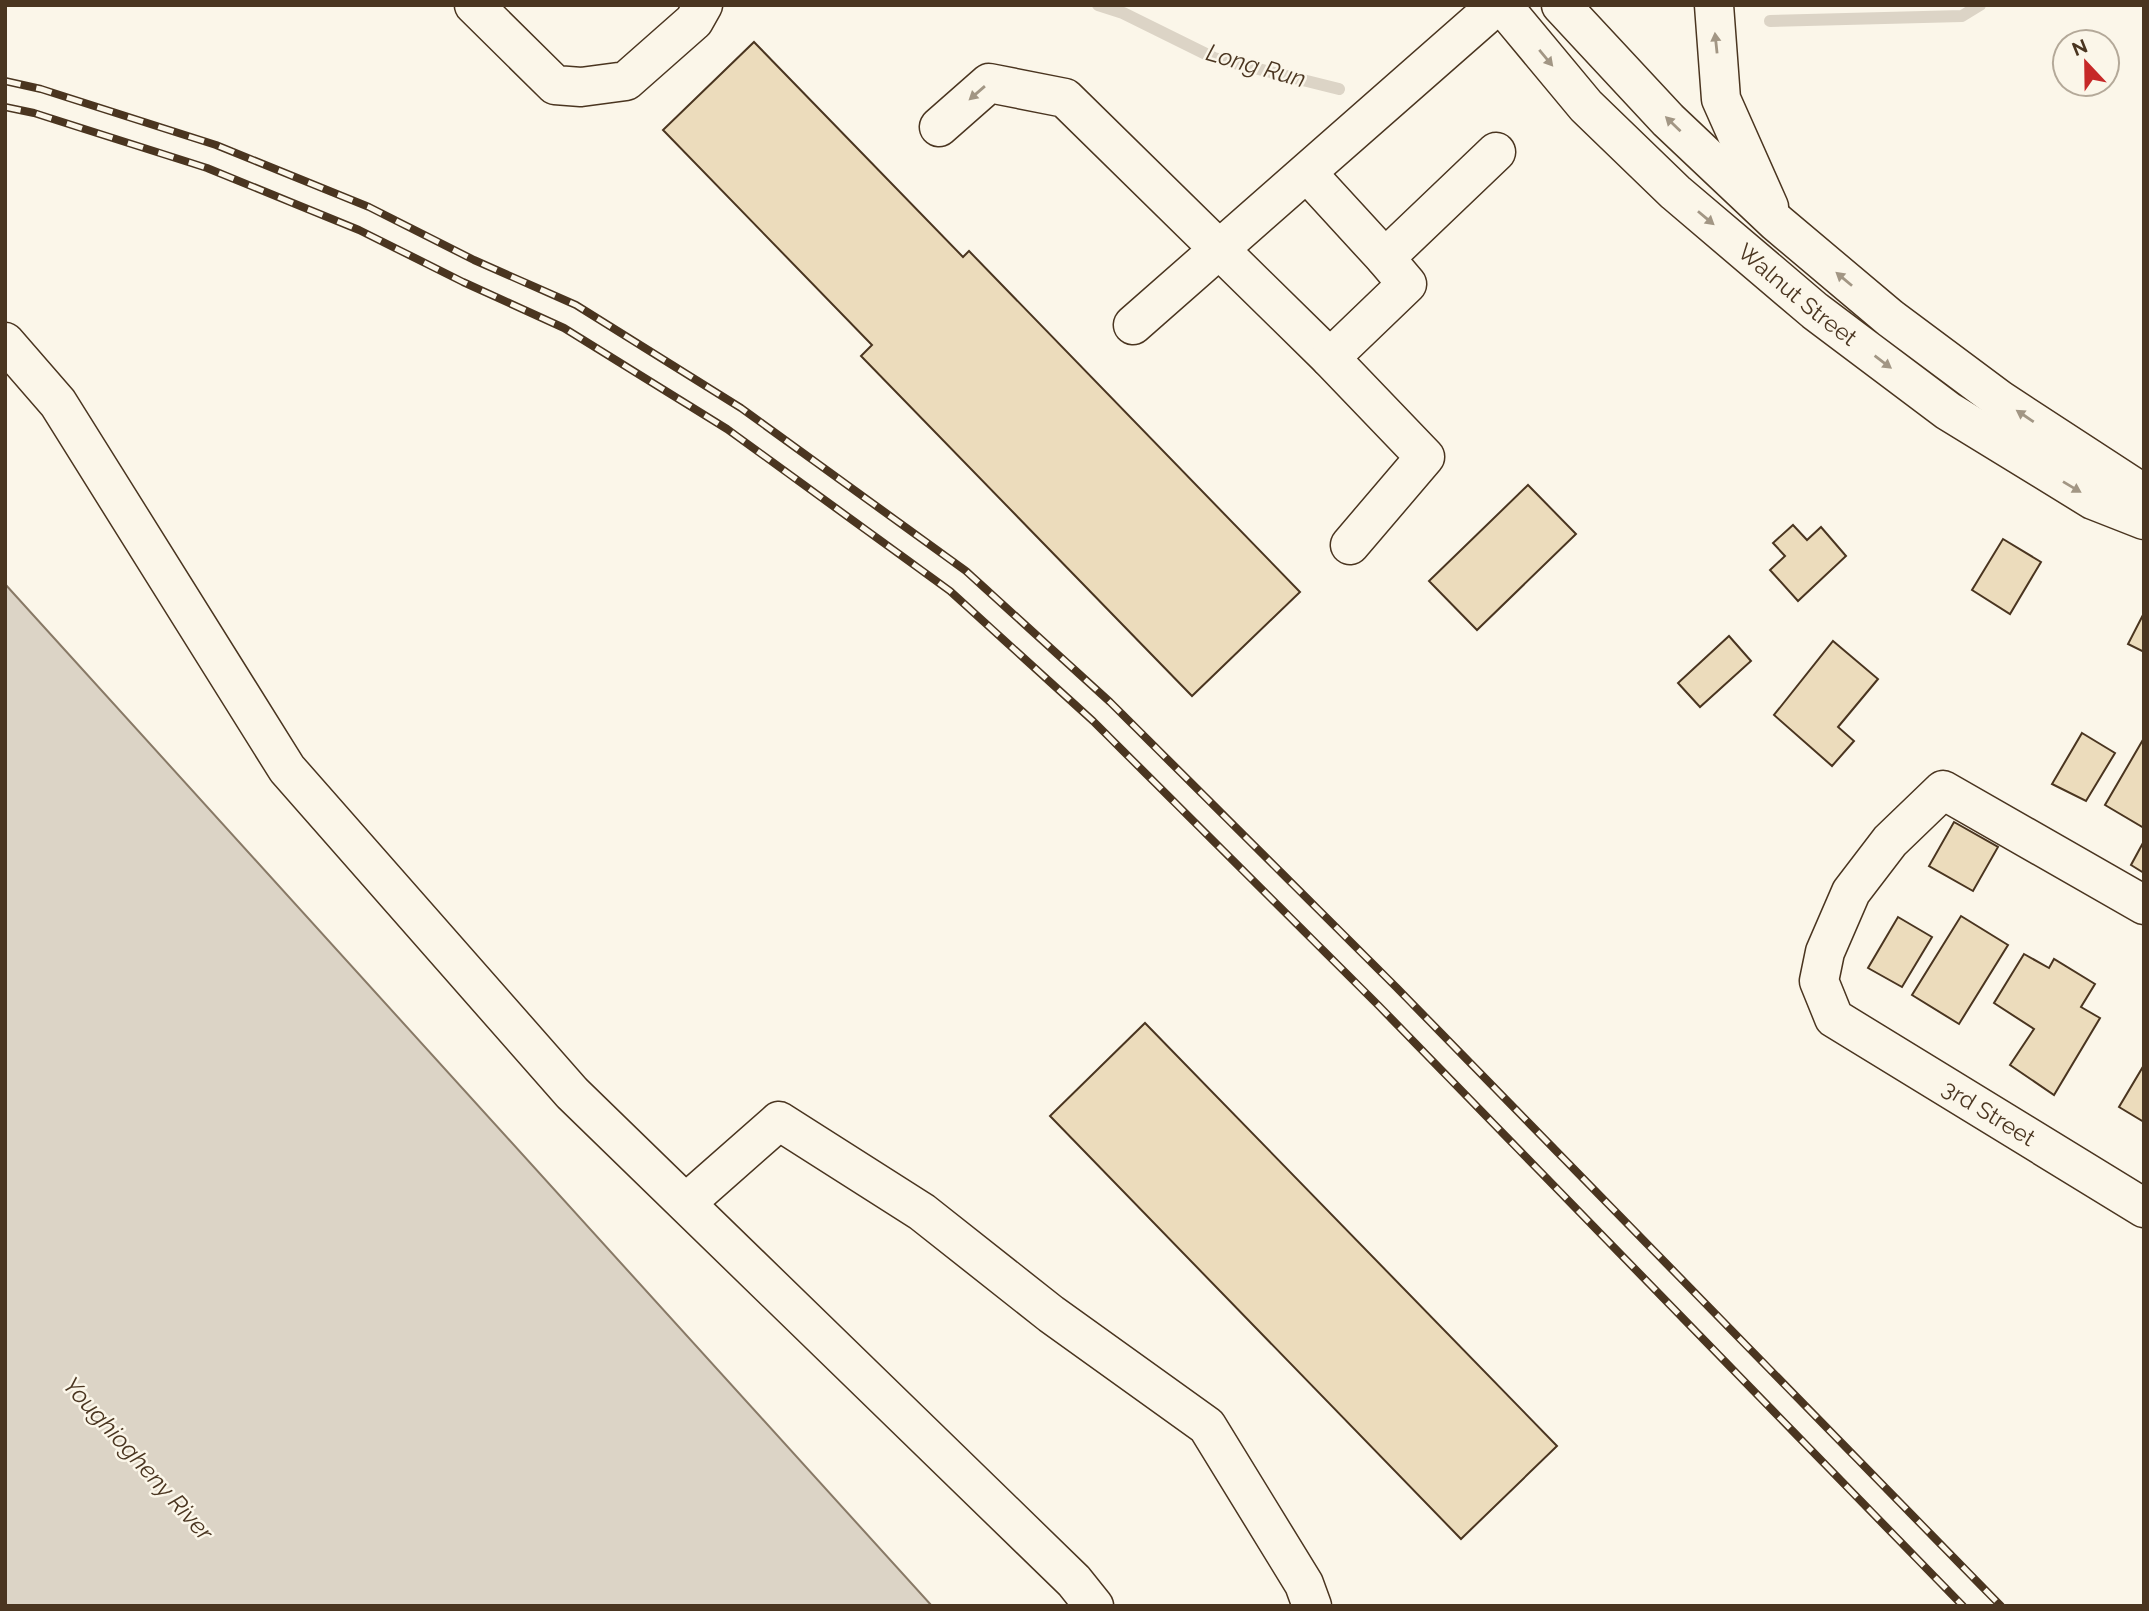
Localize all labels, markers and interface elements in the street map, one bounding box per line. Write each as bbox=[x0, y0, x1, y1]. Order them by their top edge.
north arrow bbox=[2051, 28, 2121, 98]
one-way arrow bbox=[1710, 32, 1721, 54]
text: N bbox=[2069, 34, 2090, 60]
water label: Long Run bbox=[1203, 38, 1309, 94]
one-way arrow bbox=[1538, 49, 1553, 66]
one-way arrow bbox=[969, 85, 986, 101]
one-way arrow bbox=[1665, 117, 1682, 133]
one-way arrow bbox=[1697, 211, 1715, 226]
street label: Walnut Street bbox=[1733, 238, 1863, 351]
one-way arrow bbox=[1835, 272, 1853, 287]
one-way arrow bbox=[1873, 354, 1891, 369]
one-way arrow bbox=[2016, 410, 2035, 423]
one-way arrow bbox=[2063, 481, 2082, 493]
street label: 3rd Street bbox=[1938, 1074, 2041, 1151]
water label: Youghiogheny River bbox=[57, 1371, 220, 1547]

